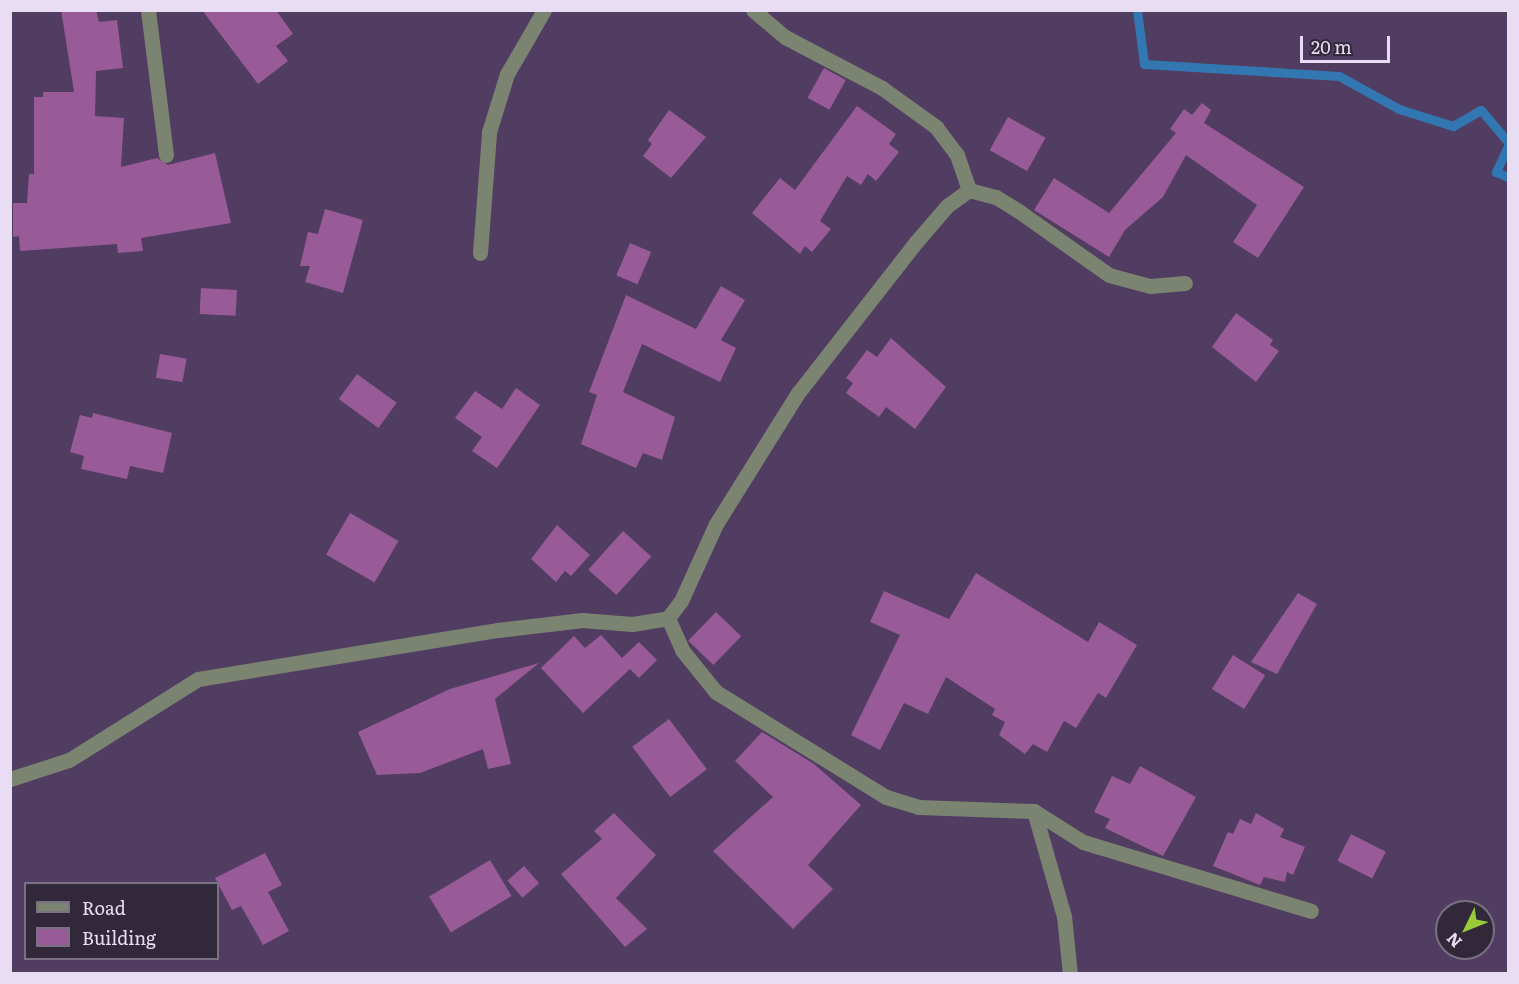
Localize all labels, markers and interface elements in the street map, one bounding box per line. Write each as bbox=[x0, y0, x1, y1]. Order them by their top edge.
scale bar bbox=[1303, 24, 1393, 62]
text: 20 m bbox=[1311, 33, 1352, 60]
legend bbox=[24, 882, 219, 960]
text: Road bbox=[82, 894, 126, 921]
north arrow bbox=[1435, 900, 1495, 960]
text: Building bbox=[82, 924, 156, 951]
text: N bbox=[1440, 928, 1467, 954]

